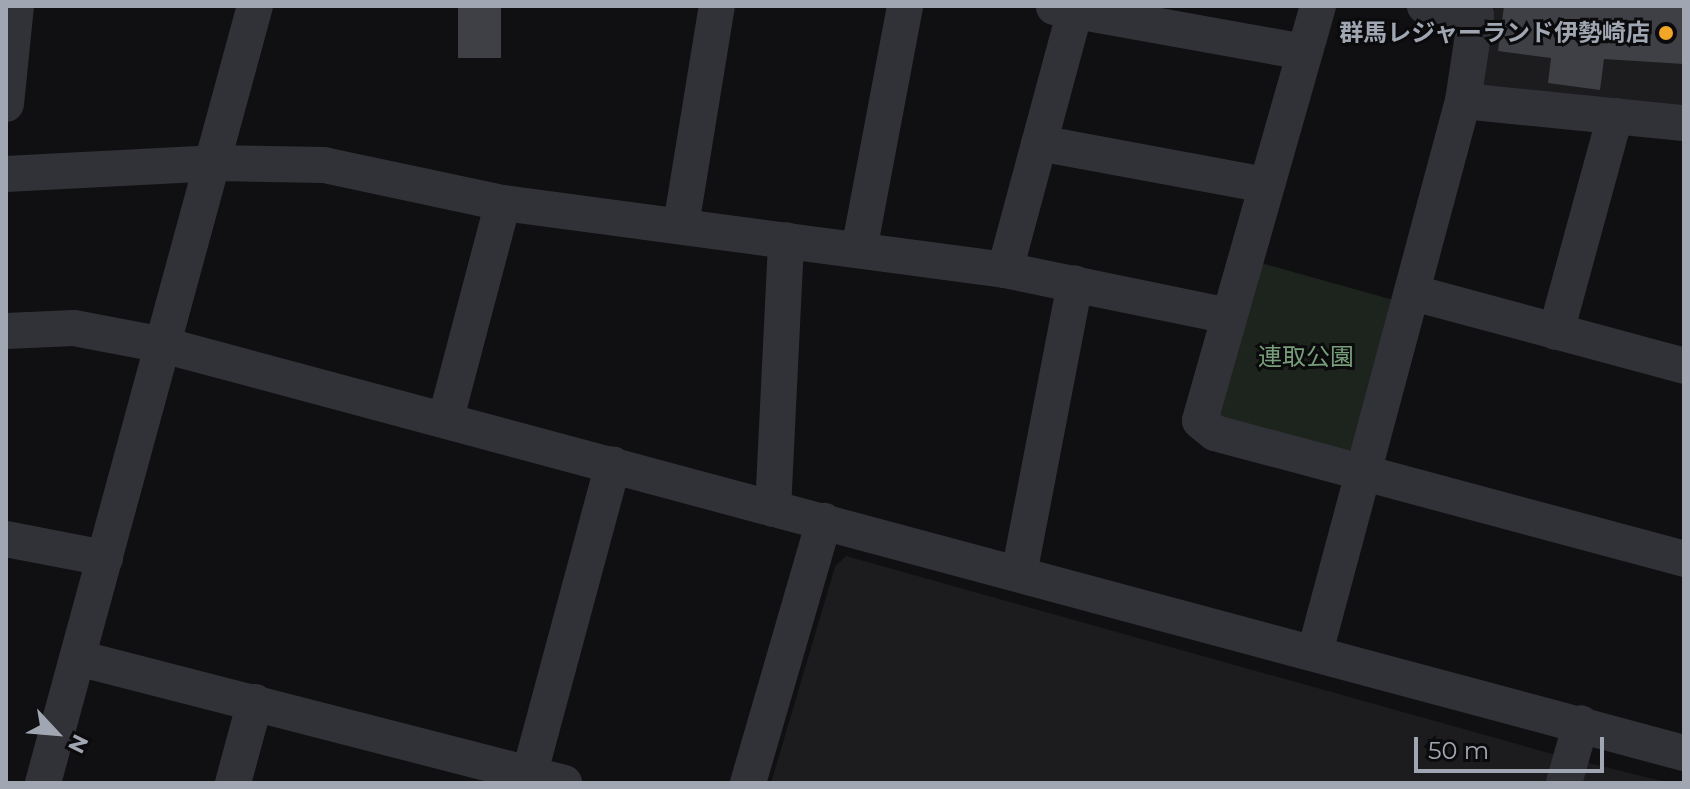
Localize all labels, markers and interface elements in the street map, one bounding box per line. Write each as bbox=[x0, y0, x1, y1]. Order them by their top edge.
place label: 群馬レジャーランド伊勢崎店 bbox=[1338, 19, 1650, 47]
marker: 群馬レジャーランド伊勢崎店 bbox=[1657, 24, 1675, 42]
park label: 連取公園 bbox=[1258, 343, 1354, 371]
north arrow bbox=[16, 693, 96, 773]
scale bar bbox=[1418, 721, 1608, 771]
text: N bbox=[62, 730, 94, 758]
text: 50 m bbox=[1428, 736, 1489, 765]

